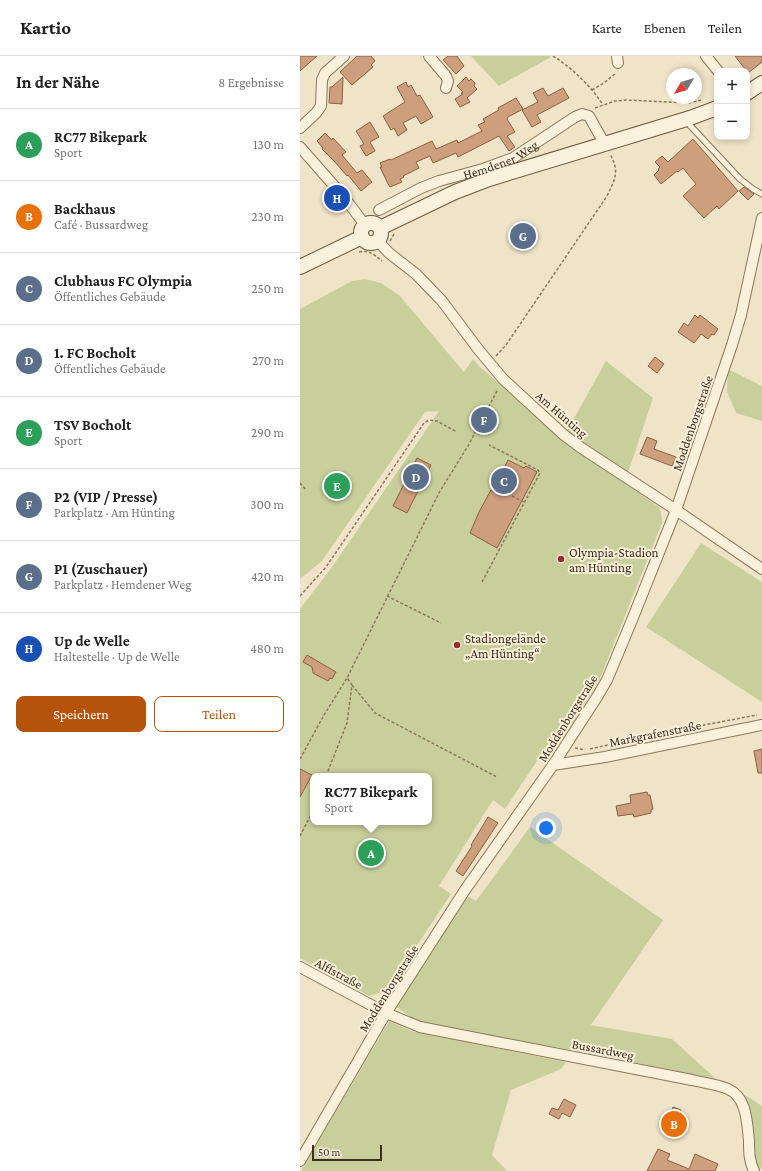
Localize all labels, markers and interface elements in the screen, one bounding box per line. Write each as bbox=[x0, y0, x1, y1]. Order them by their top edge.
text: Kartio bbox=[20, 17, 71, 38]
text: Karte bbox=[592, 20, 622, 36]
text: Ebenen bbox=[644, 20, 686, 36]
text: Teilen bbox=[708, 20, 742, 36]
north arrow bbox=[666, 68, 702, 104]
map controls bbox=[714, 68, 750, 140]
button: + bbox=[714, 68, 750, 104]
text: In der Nähe bbox=[16, 73, 99, 92]
text: 8 Ergebnisse bbox=[218, 75, 284, 90]
button: − bbox=[714, 104, 750, 140]
text: RC77 Bikepark bbox=[54, 129, 147, 145]
street label: Hemdener Weg bbox=[461, 136, 541, 182]
text: A bbox=[25, 137, 33, 152]
text: 130 m bbox=[253, 137, 284, 152]
text: Sport bbox=[54, 145, 82, 160]
pin: H bbox=[324, 183, 350, 213]
text: Backhaus bbox=[54, 201, 115, 217]
text: B bbox=[25, 209, 33, 224]
text: 230 m bbox=[251, 209, 284, 224]
text: Café · Bussardweg bbox=[54, 217, 148, 232]
pin: G bbox=[510, 221, 536, 251]
text: Clubhaus FC Olympia bbox=[54, 273, 192, 289]
text: C bbox=[25, 281, 33, 296]
text: 250 m bbox=[251, 281, 284, 296]
text: Öffentliches Gebäude bbox=[54, 289, 166, 304]
text: 1. FC Bocholt bbox=[54, 345, 136, 361]
text: D bbox=[25, 353, 33, 368]
text: 270 m bbox=[252, 353, 284, 368]
text: Öffentliches Gebäude bbox=[54, 361, 166, 376]
street label: Moddenborgstraße bbox=[669, 373, 716, 473]
street label: Am Hünting bbox=[533, 388, 591, 441]
pin: F bbox=[471, 405, 497, 435]
text: TSV Bocholt bbox=[54, 417, 132, 433]
text: E bbox=[25, 425, 33, 440]
text: 290 m bbox=[251, 425, 284, 440]
text: Sport bbox=[54, 433, 82, 448]
pin: D bbox=[403, 462, 429, 492]
pin: C bbox=[491, 466, 517, 496]
pin: E bbox=[324, 471, 350, 501]
text: P2 (VIP / Presse) bbox=[54, 489, 158, 505]
text: F bbox=[26, 497, 32, 512]
text: 300 m bbox=[250, 497, 284, 512]
text: Parkplatz · Am Hünting bbox=[54, 505, 175, 520]
place label: Olympia-Stadion am Hünting bbox=[569, 545, 659, 575]
marker: Olympia-Stadion am Hünting bbox=[556, 554, 566, 564]
text: P1 (Zuschauer) bbox=[54, 561, 149, 577]
text: G bbox=[25, 569, 33, 584]
text: 420 m bbox=[251, 569, 284, 584]
text: Parkplatz · Hemdener Weg bbox=[54, 577, 191, 592]
place label: Stadiongelände „Am Hünting“ bbox=[465, 631, 546, 661]
text: Up de Welle bbox=[54, 633, 130, 649]
marker: Stadiongelände „Am Hünting“ bbox=[452, 640, 462, 650]
text: H bbox=[25, 641, 33, 656]
text: 480 m bbox=[250, 641, 284, 656]
text: Haltestelle · Up de Welle bbox=[54, 649, 180, 664]
street label: Moddenborgstraße bbox=[535, 672, 600, 765]
button: Speichern bbox=[16, 696, 146, 732]
button: Teilen bbox=[154, 696, 284, 732]
street label: Markgrafenstraße bbox=[608, 717, 703, 750]
popup bbox=[310, 773, 432, 825]
text: RC77 Bikepark bbox=[325, 784, 417, 800]
text: Sport bbox=[325, 800, 353, 815]
your location bbox=[536, 818, 556, 838]
pin: A bbox=[358, 838, 384, 868]
street label: Moddenborgstraße bbox=[356, 942, 421, 1035]
street label: Alffstraße bbox=[313, 955, 365, 992]
street label: Bussardweg bbox=[571, 1036, 636, 1063]
pin: B bbox=[661, 1109, 687, 1139]
scale bar bbox=[312, 1143, 382, 1162]
text: 50 m bbox=[318, 1146, 340, 1158]

